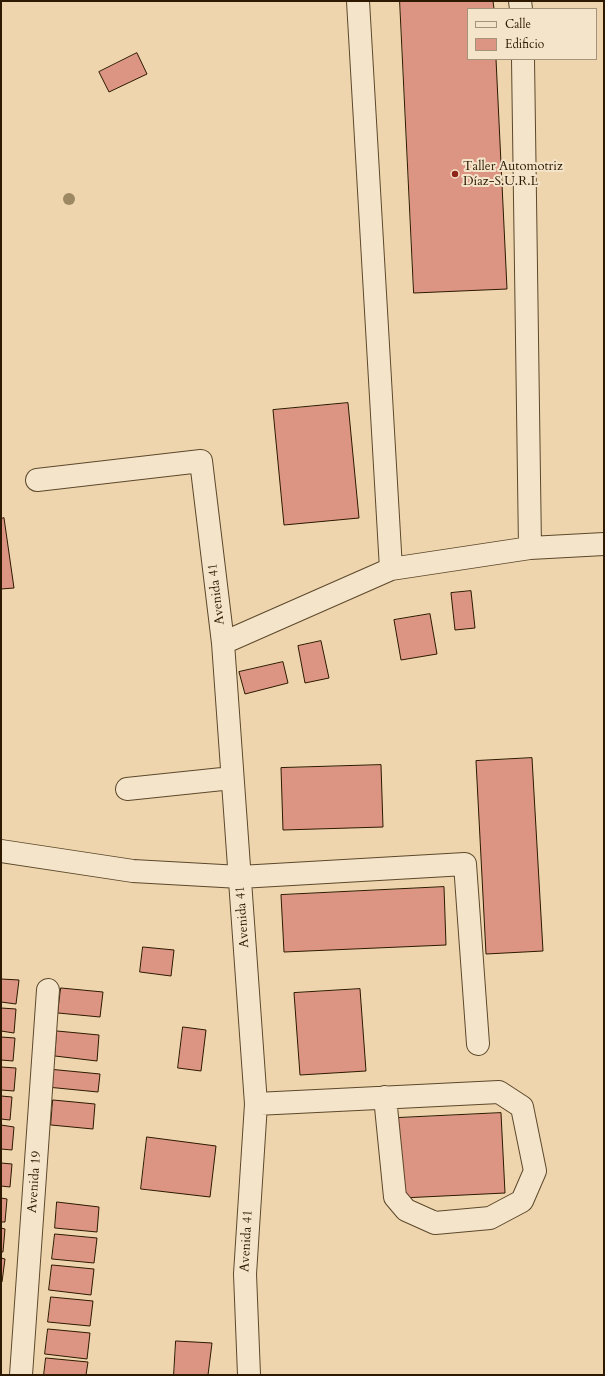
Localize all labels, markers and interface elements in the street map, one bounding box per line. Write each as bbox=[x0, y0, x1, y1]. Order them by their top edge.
legend bbox=[467, 8, 597, 60]
text: Calle bbox=[505, 16, 531, 32]
text: Edificio bbox=[505, 36, 544, 52]
place label: Taller Automotriz Díaz-S.U.R.L bbox=[463, 159, 563, 190]
marker: Taller Automotriz Díaz-S.U.R.L bbox=[450, 169, 460, 179]
street label: Avenida 41 bbox=[205, 562, 229, 626]
street label: Avenida 41 bbox=[233, 885, 253, 949]
street label: Avenida 19 bbox=[25, 1150, 45, 1214]
street label: Avenida 41 bbox=[238, 1210, 256, 1272]

